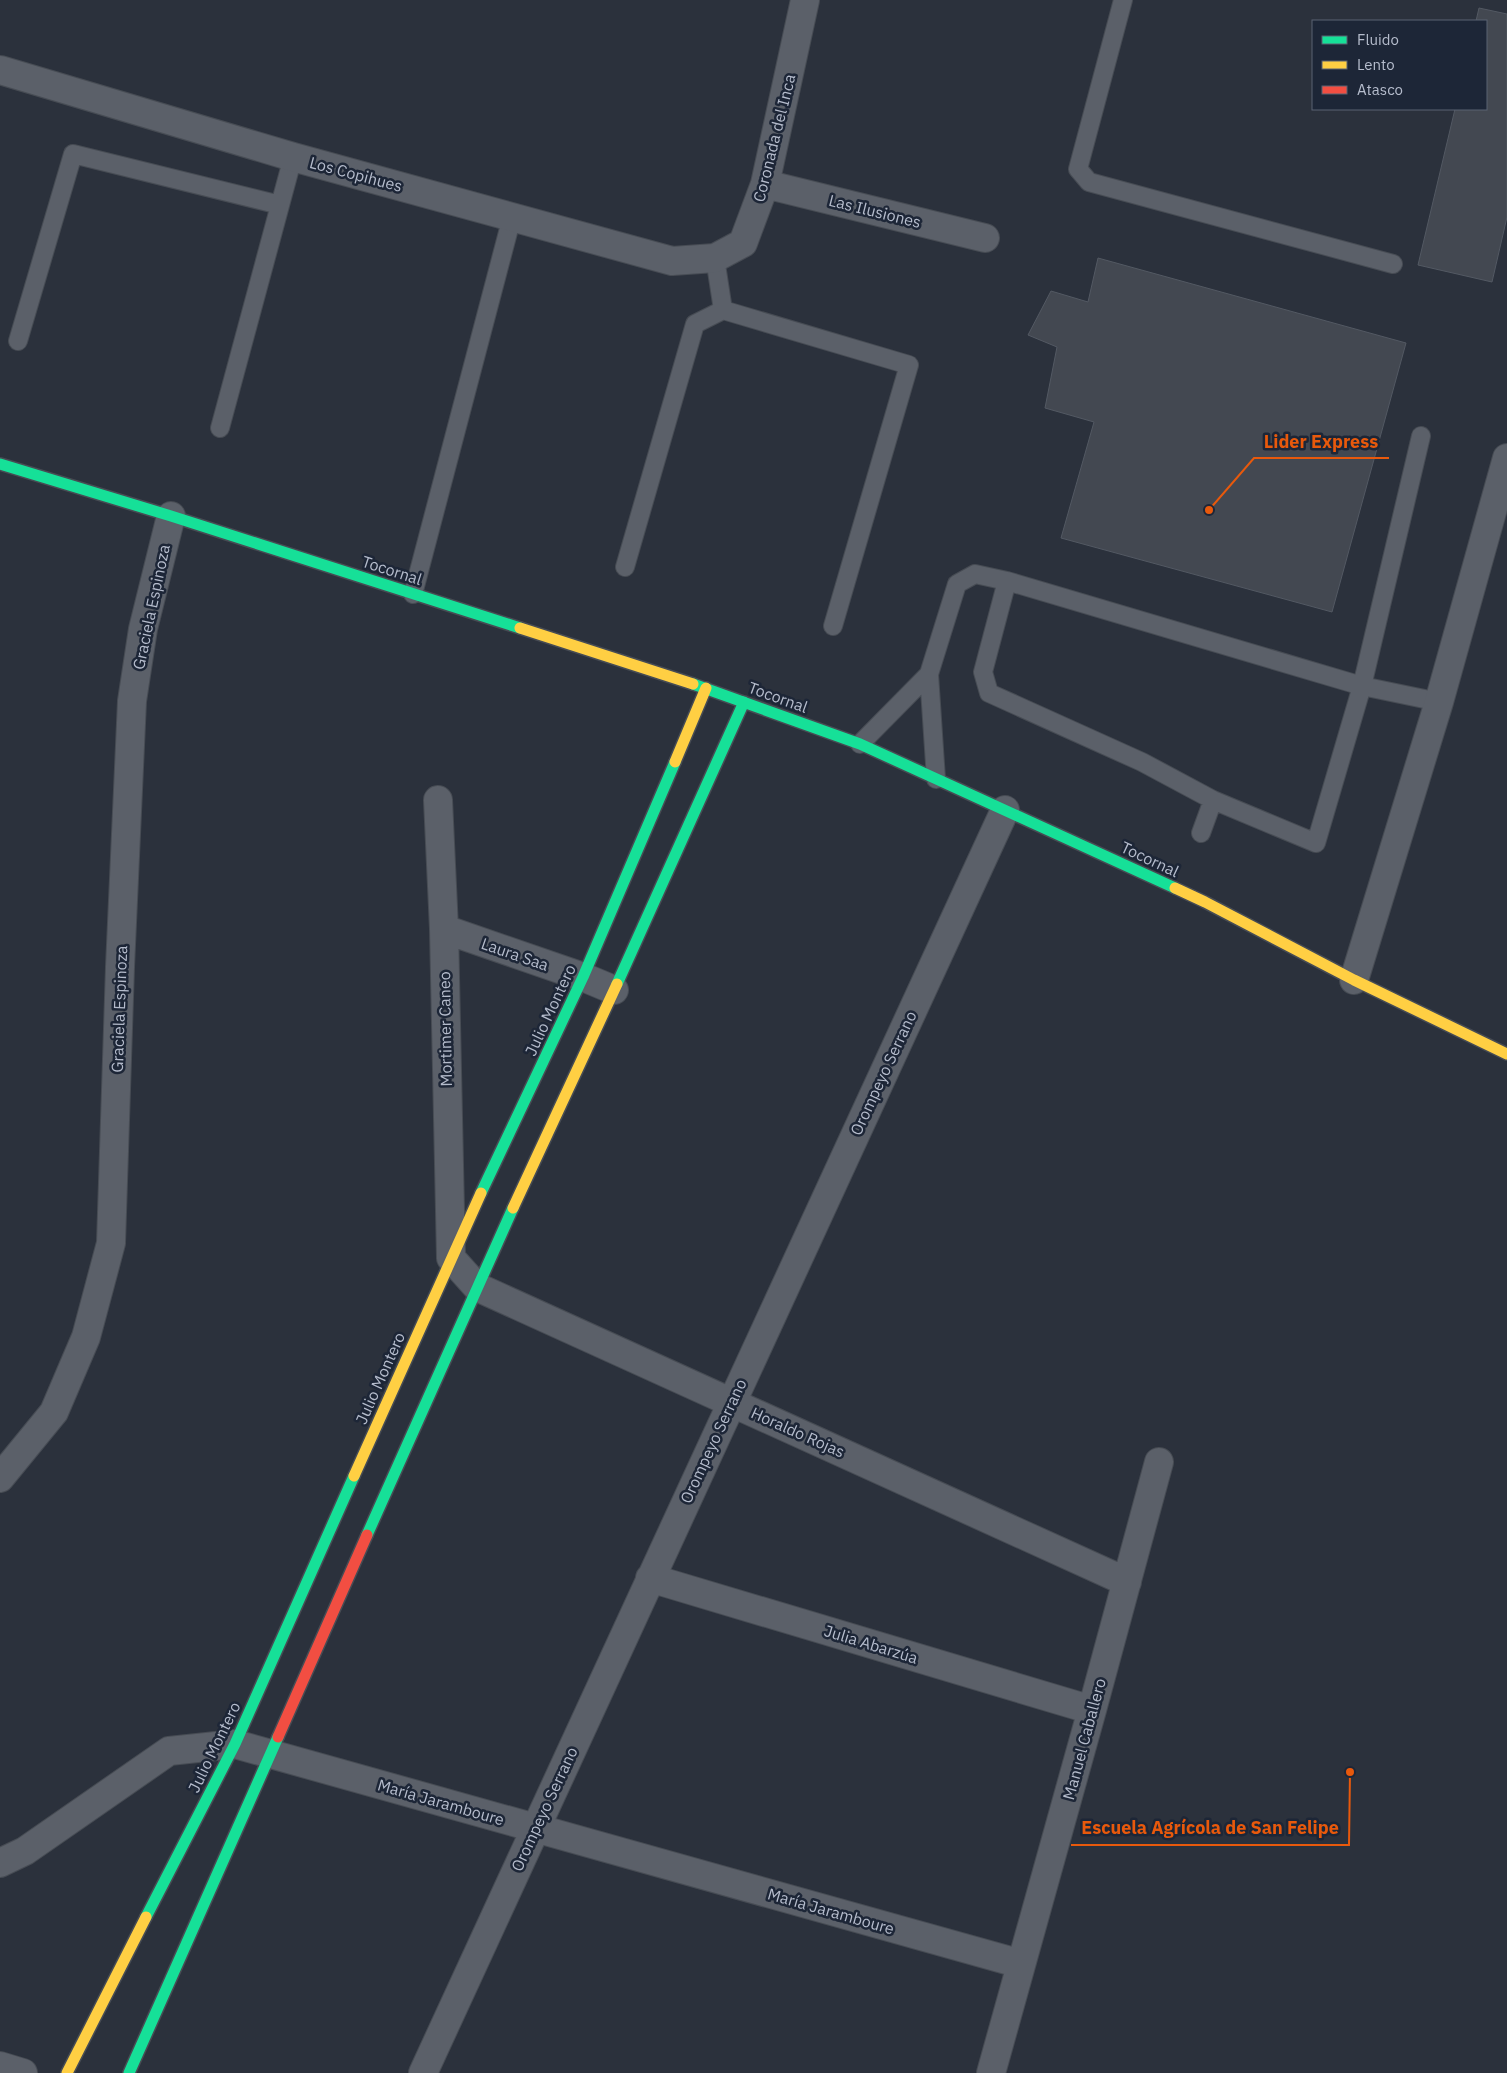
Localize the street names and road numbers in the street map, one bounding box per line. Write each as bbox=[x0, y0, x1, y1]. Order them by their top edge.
street label: Coronada del Inca bbox=[748, 72, 800, 204]
street label: Los Copihues bbox=[307, 152, 405, 196]
street label: Las Ilusiones bbox=[827, 190, 923, 232]
street label: Graciela Espinoza bbox=[128, 542, 174, 671]
street label: Tocornal bbox=[360, 551, 424, 589]
street label: Tocornal bbox=[746, 677, 810, 717]
street label: Tocornal bbox=[1118, 837, 1182, 881]
street label: Laura Saa bbox=[479, 933, 552, 975]
street label: Graciela Espinoza bbox=[107, 945, 131, 1073]
street label: Julio Montero bbox=[520, 961, 580, 1059]
street label: Mortimer Caneo bbox=[434, 971, 456, 1087]
street label: Orompeyo Serrano bbox=[845, 1008, 921, 1138]
street label: Julio Montero bbox=[351, 1329, 409, 1427]
street label: Orompeyo Serrano bbox=[675, 1376, 751, 1506]
street label: Horaldo Rojas bbox=[748, 1402, 848, 1462]
street label: Julia Abarzúa bbox=[822, 1620, 921, 1668]
street label: Manuel Caballero bbox=[1058, 1676, 1110, 1802]
street label: Julio Montero bbox=[183, 1698, 245, 1796]
street label: Orompeyo Serrano bbox=[506, 1744, 582, 1874]
street label: María Jaramboure bbox=[375, 1774, 507, 1830]
street label: María Jaramboure bbox=[765, 1883, 897, 1939]

